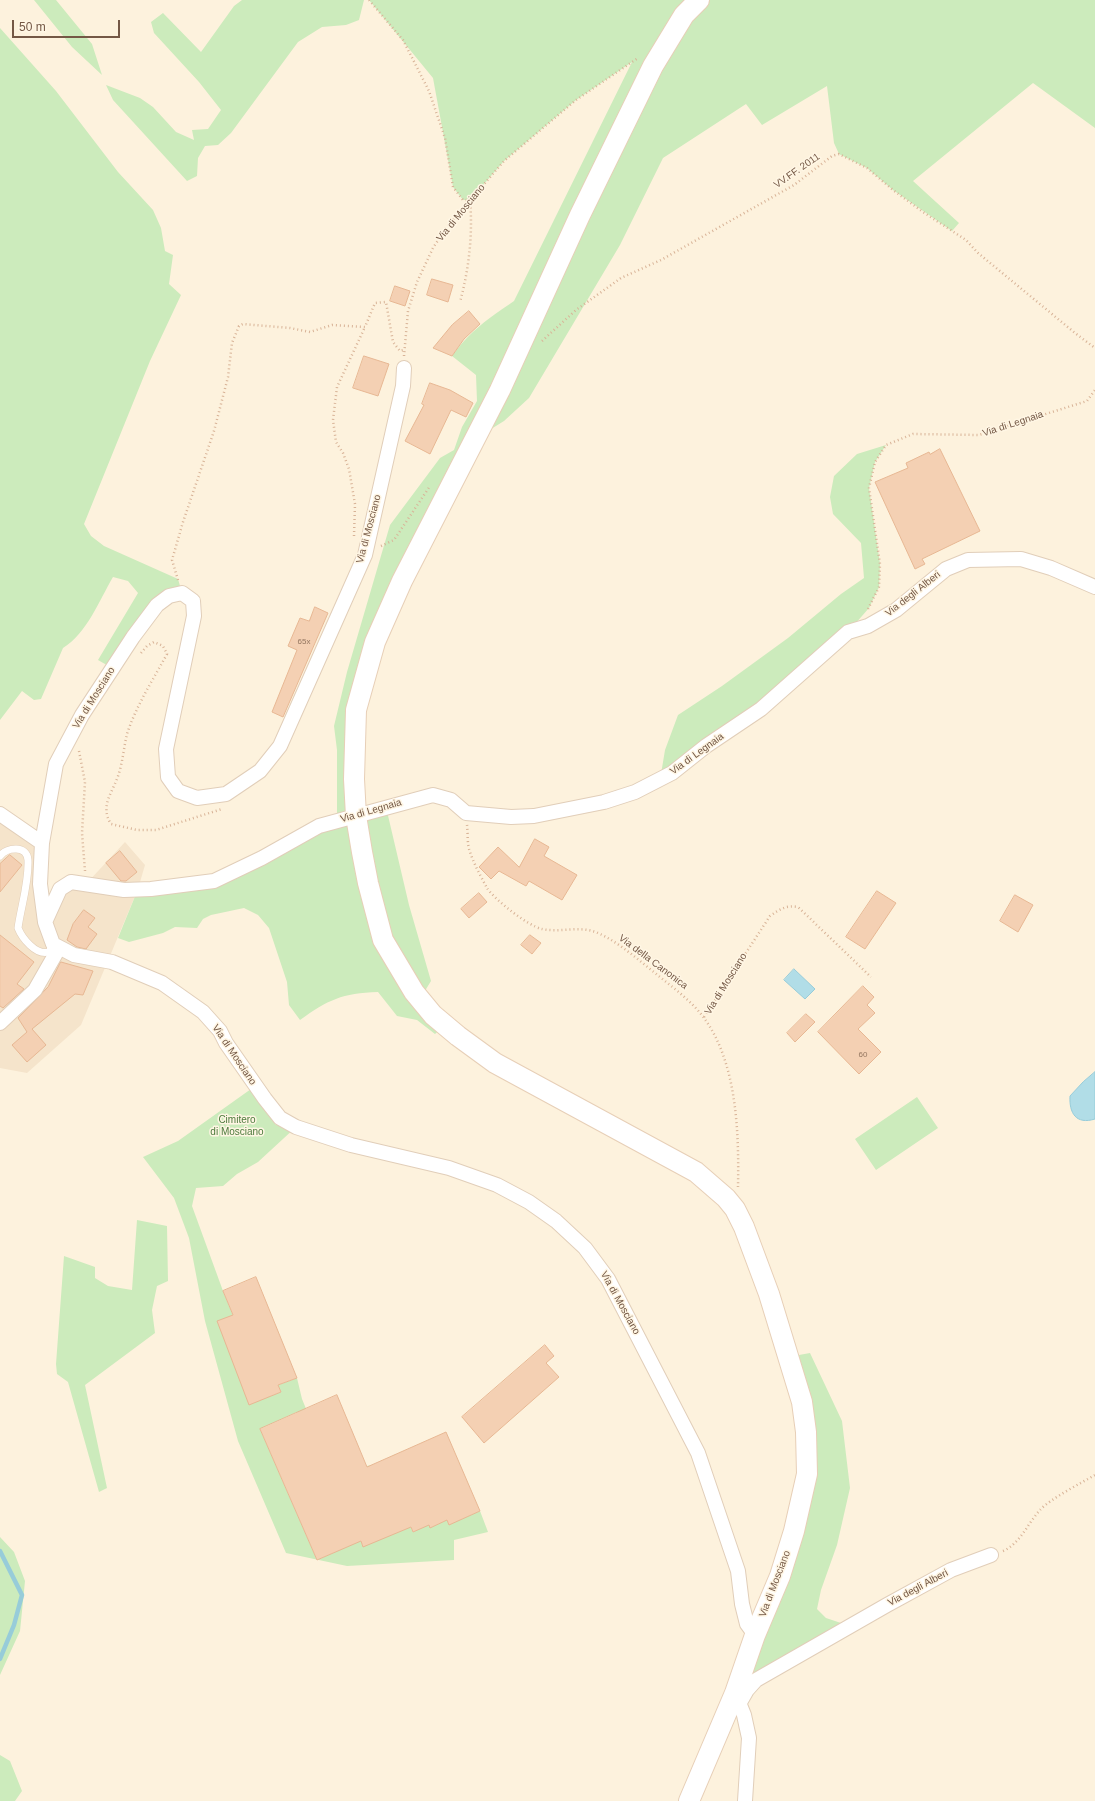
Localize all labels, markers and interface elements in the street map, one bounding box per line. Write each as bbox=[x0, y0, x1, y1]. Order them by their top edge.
scale bar bbox=[14, 12, 122, 38]
text: 50 m bbox=[19, 20, 46, 34]
street label: VV.FF. 2011 bbox=[772, 151, 822, 191]
street label: Via di Mosciano bbox=[434, 182, 488, 244]
street label: Via di Legnaia bbox=[981, 409, 1045, 439]
street label: Via di Mosciano bbox=[354, 493, 384, 565]
street label: Via degli Alberi bbox=[883, 569, 943, 619]
house number: 65x bbox=[298, 637, 310, 647]
street label: Via di Mosciano bbox=[70, 665, 118, 731]
street label: Via di Legnaia bbox=[668, 731, 726, 777]
street label: Via di Legnaia bbox=[339, 797, 403, 825]
street label: Via della Canonica bbox=[616, 932, 690, 992]
street label: Via di Mosciano bbox=[702, 951, 750, 1017]
street label: Via di Mosciano bbox=[209, 1022, 259, 1088]
house number: 60 bbox=[859, 1050, 867, 1060]
park label: Cimitero di Mosciano bbox=[210, 1114, 264, 1138]
street label: Via di Mosciano bbox=[598, 1269, 642, 1337]
street label: Via di Mosciano bbox=[757, 1549, 793, 1619]
street label: Via degli Alberi bbox=[886, 1567, 950, 1609]

